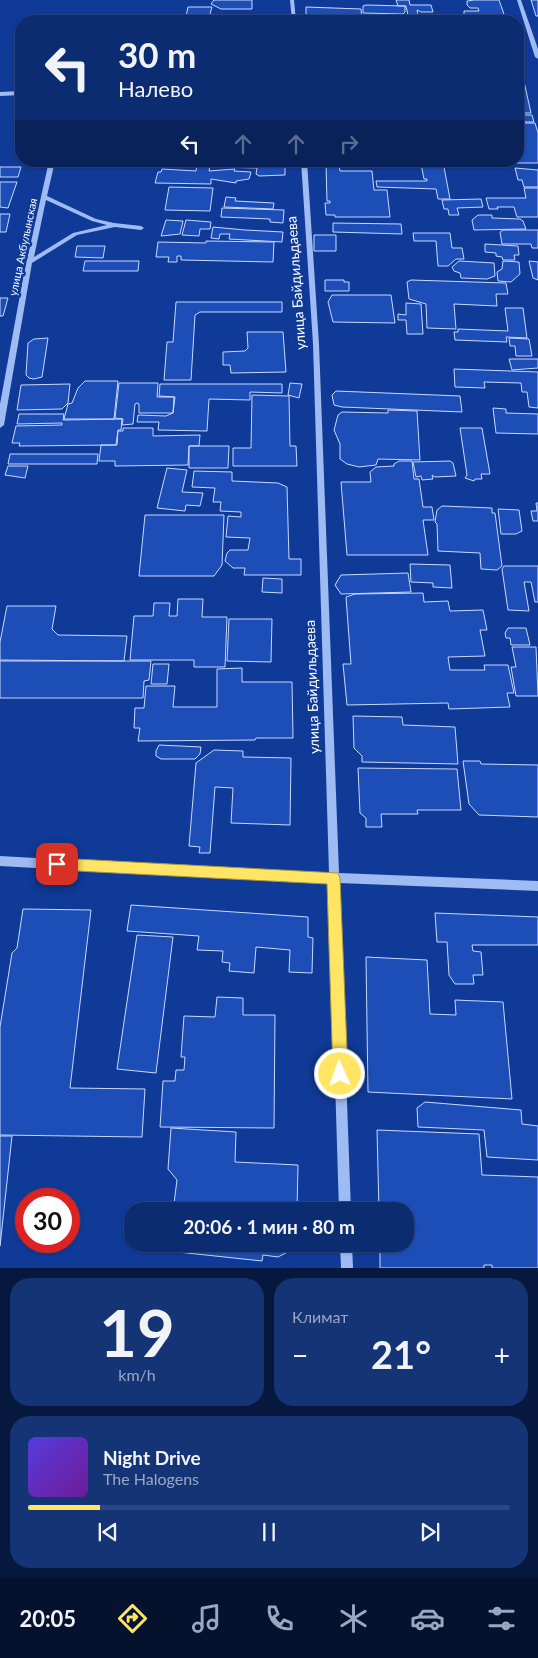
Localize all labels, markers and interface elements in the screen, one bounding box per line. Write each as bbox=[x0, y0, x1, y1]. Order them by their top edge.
text: 30 m bbox=[118, 33, 196, 75]
icon: left bbox=[35, 35, 100, 100]
text: Налево bbox=[118, 75, 193, 102]
icon: left bbox=[176, 130, 204, 158]
icon: ahead bbox=[229, 130, 257, 158]
icon: ahead bbox=[282, 130, 310, 158]
icon: right bbox=[335, 130, 363, 158]
street label: улица Акбулынская bbox=[6, 197, 39, 297]
street label: улица Байдильдаева bbox=[282, 216, 309, 350]
street label: улица Байдильдаева bbox=[301, 620, 322, 754]
pin bbox=[36, 843, 78, 885]
icon: arrive bbox=[43, 850, 71, 878]
position arrow bbox=[313, 1047, 365, 1099]
speed limit sign: 30 bbox=[15, 1188, 80, 1253]
text: 20:06 · 1 мин · 80 m bbox=[183, 1215, 355, 1238]
text: 19 bbox=[99, 1293, 175, 1371]
text: Климат bbox=[292, 1307, 348, 1326]
text: 21° bbox=[371, 1331, 431, 1377]
text: − bbox=[292, 1338, 308, 1372]
text: + bbox=[494, 1338, 510, 1372]
text: km/h bbox=[118, 1365, 156, 1384]
text: Night Drive bbox=[103, 1446, 201, 1469]
text: The Halogens bbox=[103, 1469, 199, 1488]
icon: previous bbox=[94, 1518, 122, 1546]
icon: pause bbox=[255, 1518, 283, 1546]
icon: next bbox=[416, 1518, 444, 1546]
icon: directions bbox=[115, 1601, 150, 1636]
icon: music bbox=[189, 1601, 224, 1636]
icon: phone bbox=[262, 1601, 297, 1636]
icon: climate bbox=[336, 1601, 371, 1636]
icon: car bbox=[410, 1601, 445, 1636]
icon: filters bbox=[484, 1601, 519, 1636]
text: 20:05 bbox=[19, 1605, 76, 1632]

